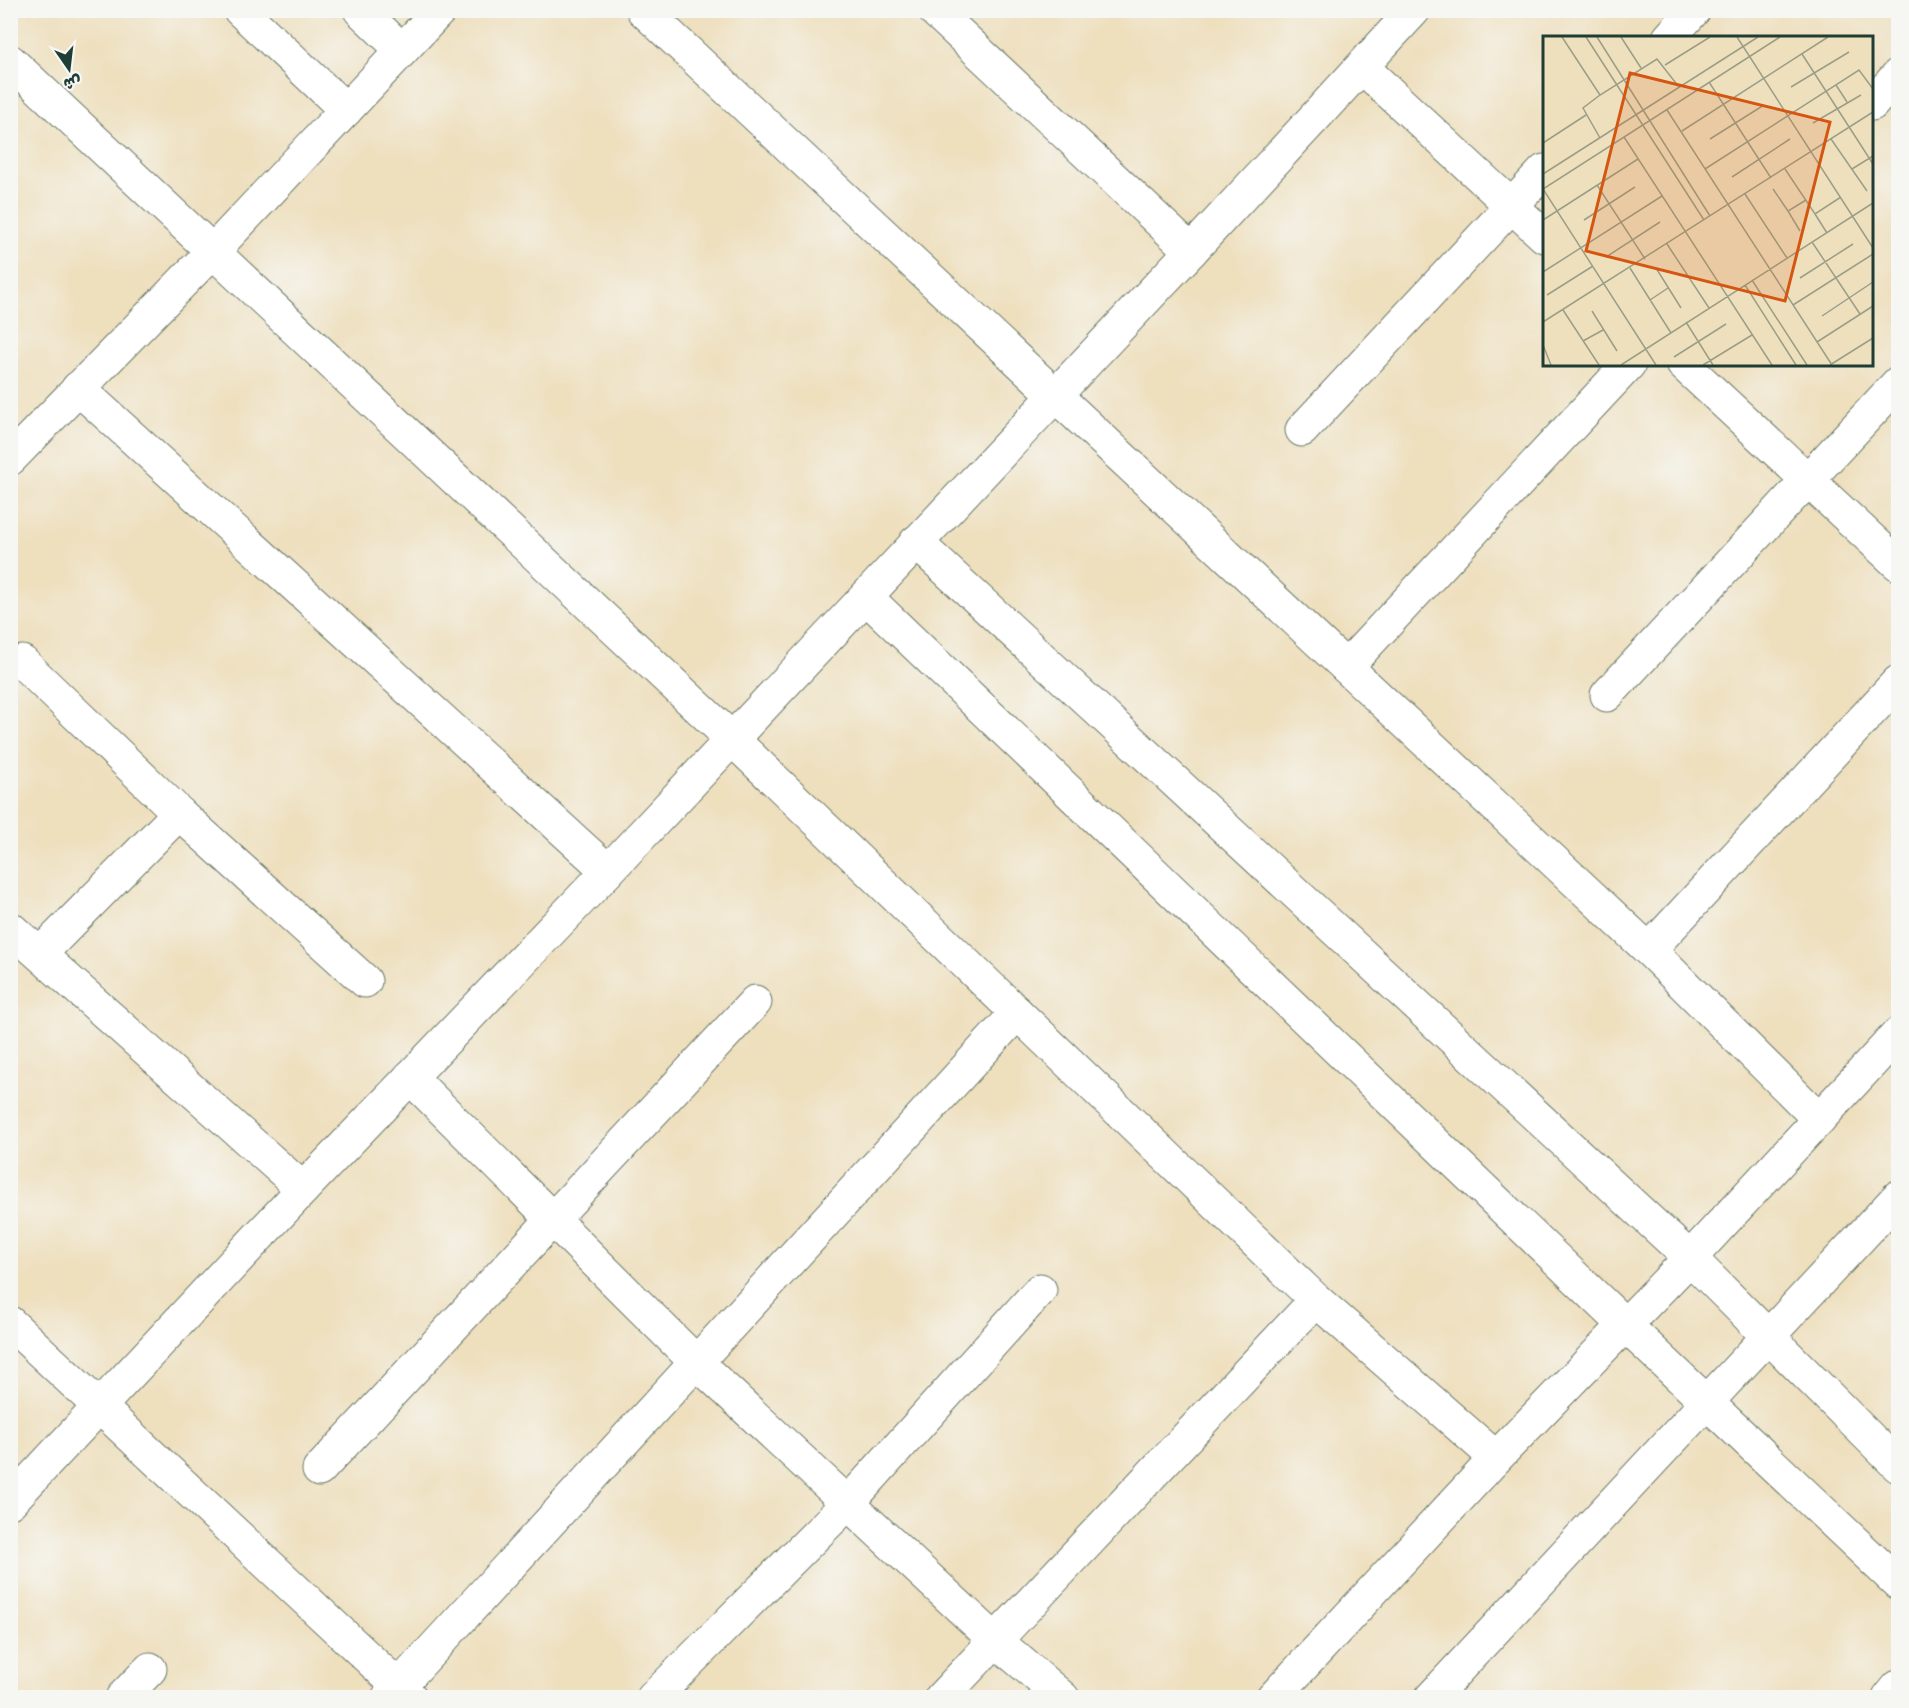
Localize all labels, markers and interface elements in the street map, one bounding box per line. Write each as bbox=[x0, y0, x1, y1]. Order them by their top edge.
inset map bbox=[1543, 36, 1873, 366]
north arrow bbox=[39, 39, 99, 99]
text: ش bbox=[61, 68, 84, 96]

